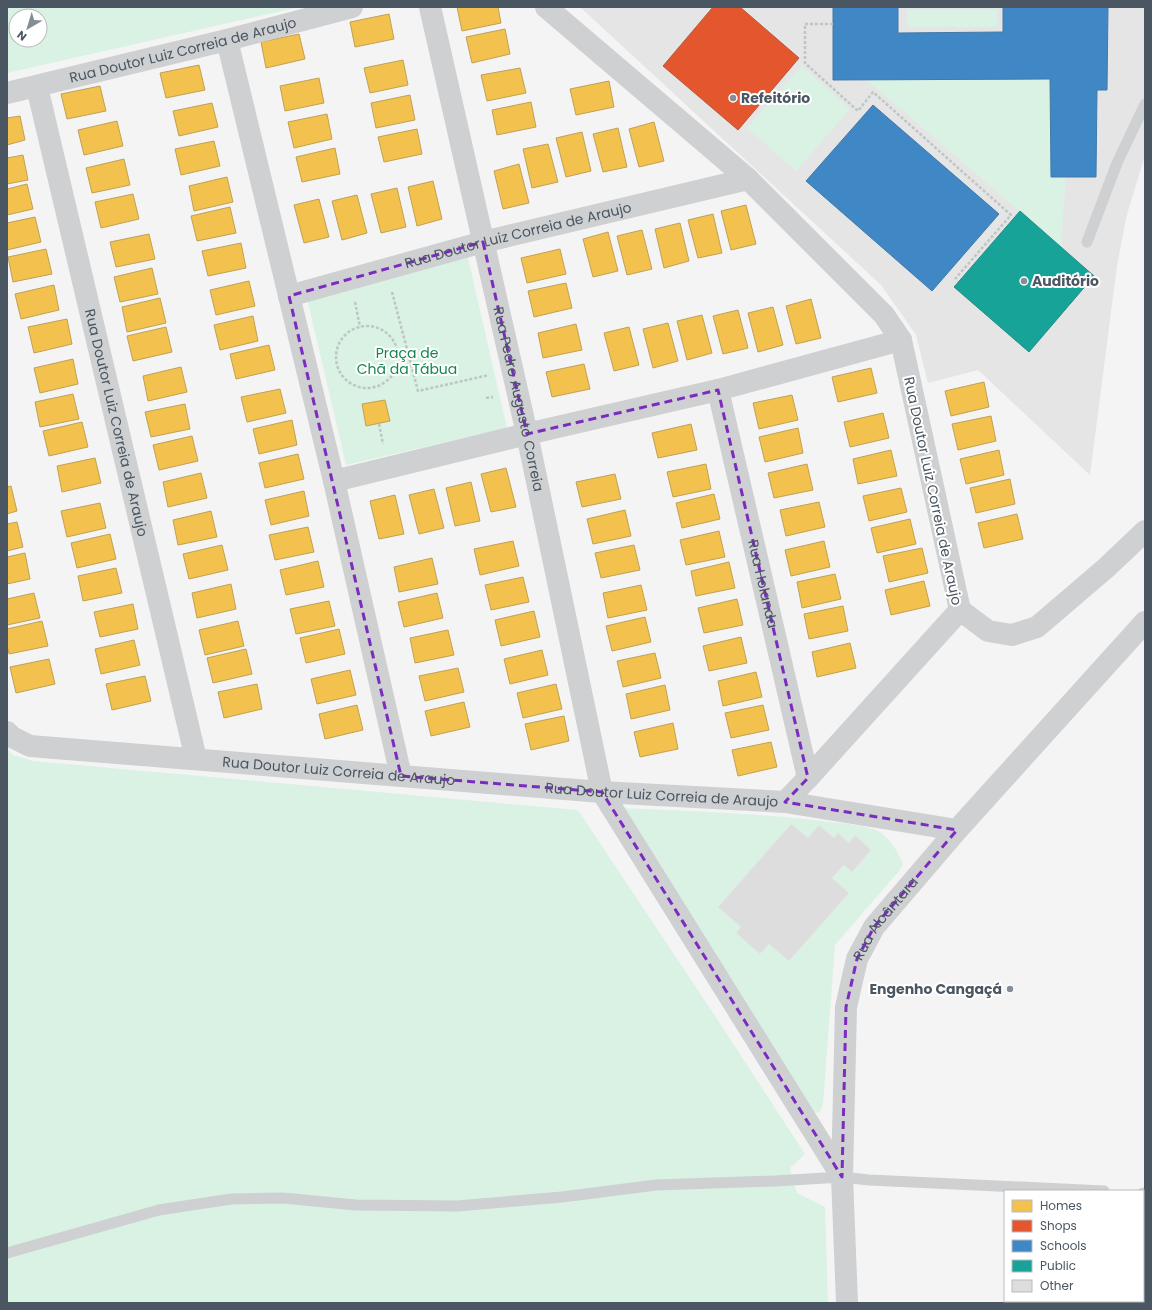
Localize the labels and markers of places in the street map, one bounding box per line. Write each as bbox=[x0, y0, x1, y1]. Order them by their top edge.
place label: Refeitório bbox=[741, 88, 810, 108]
marker: Refeitório bbox=[728, 93, 738, 103]
place label: Auditório bbox=[1032, 271, 1099, 291]
marker: Auditório bbox=[1019, 276, 1029, 286]
place label: Engenho Cangaçá bbox=[870, 979, 1002, 999]
marker: Engenho Cangaçá bbox=[1005, 984, 1015, 994]

